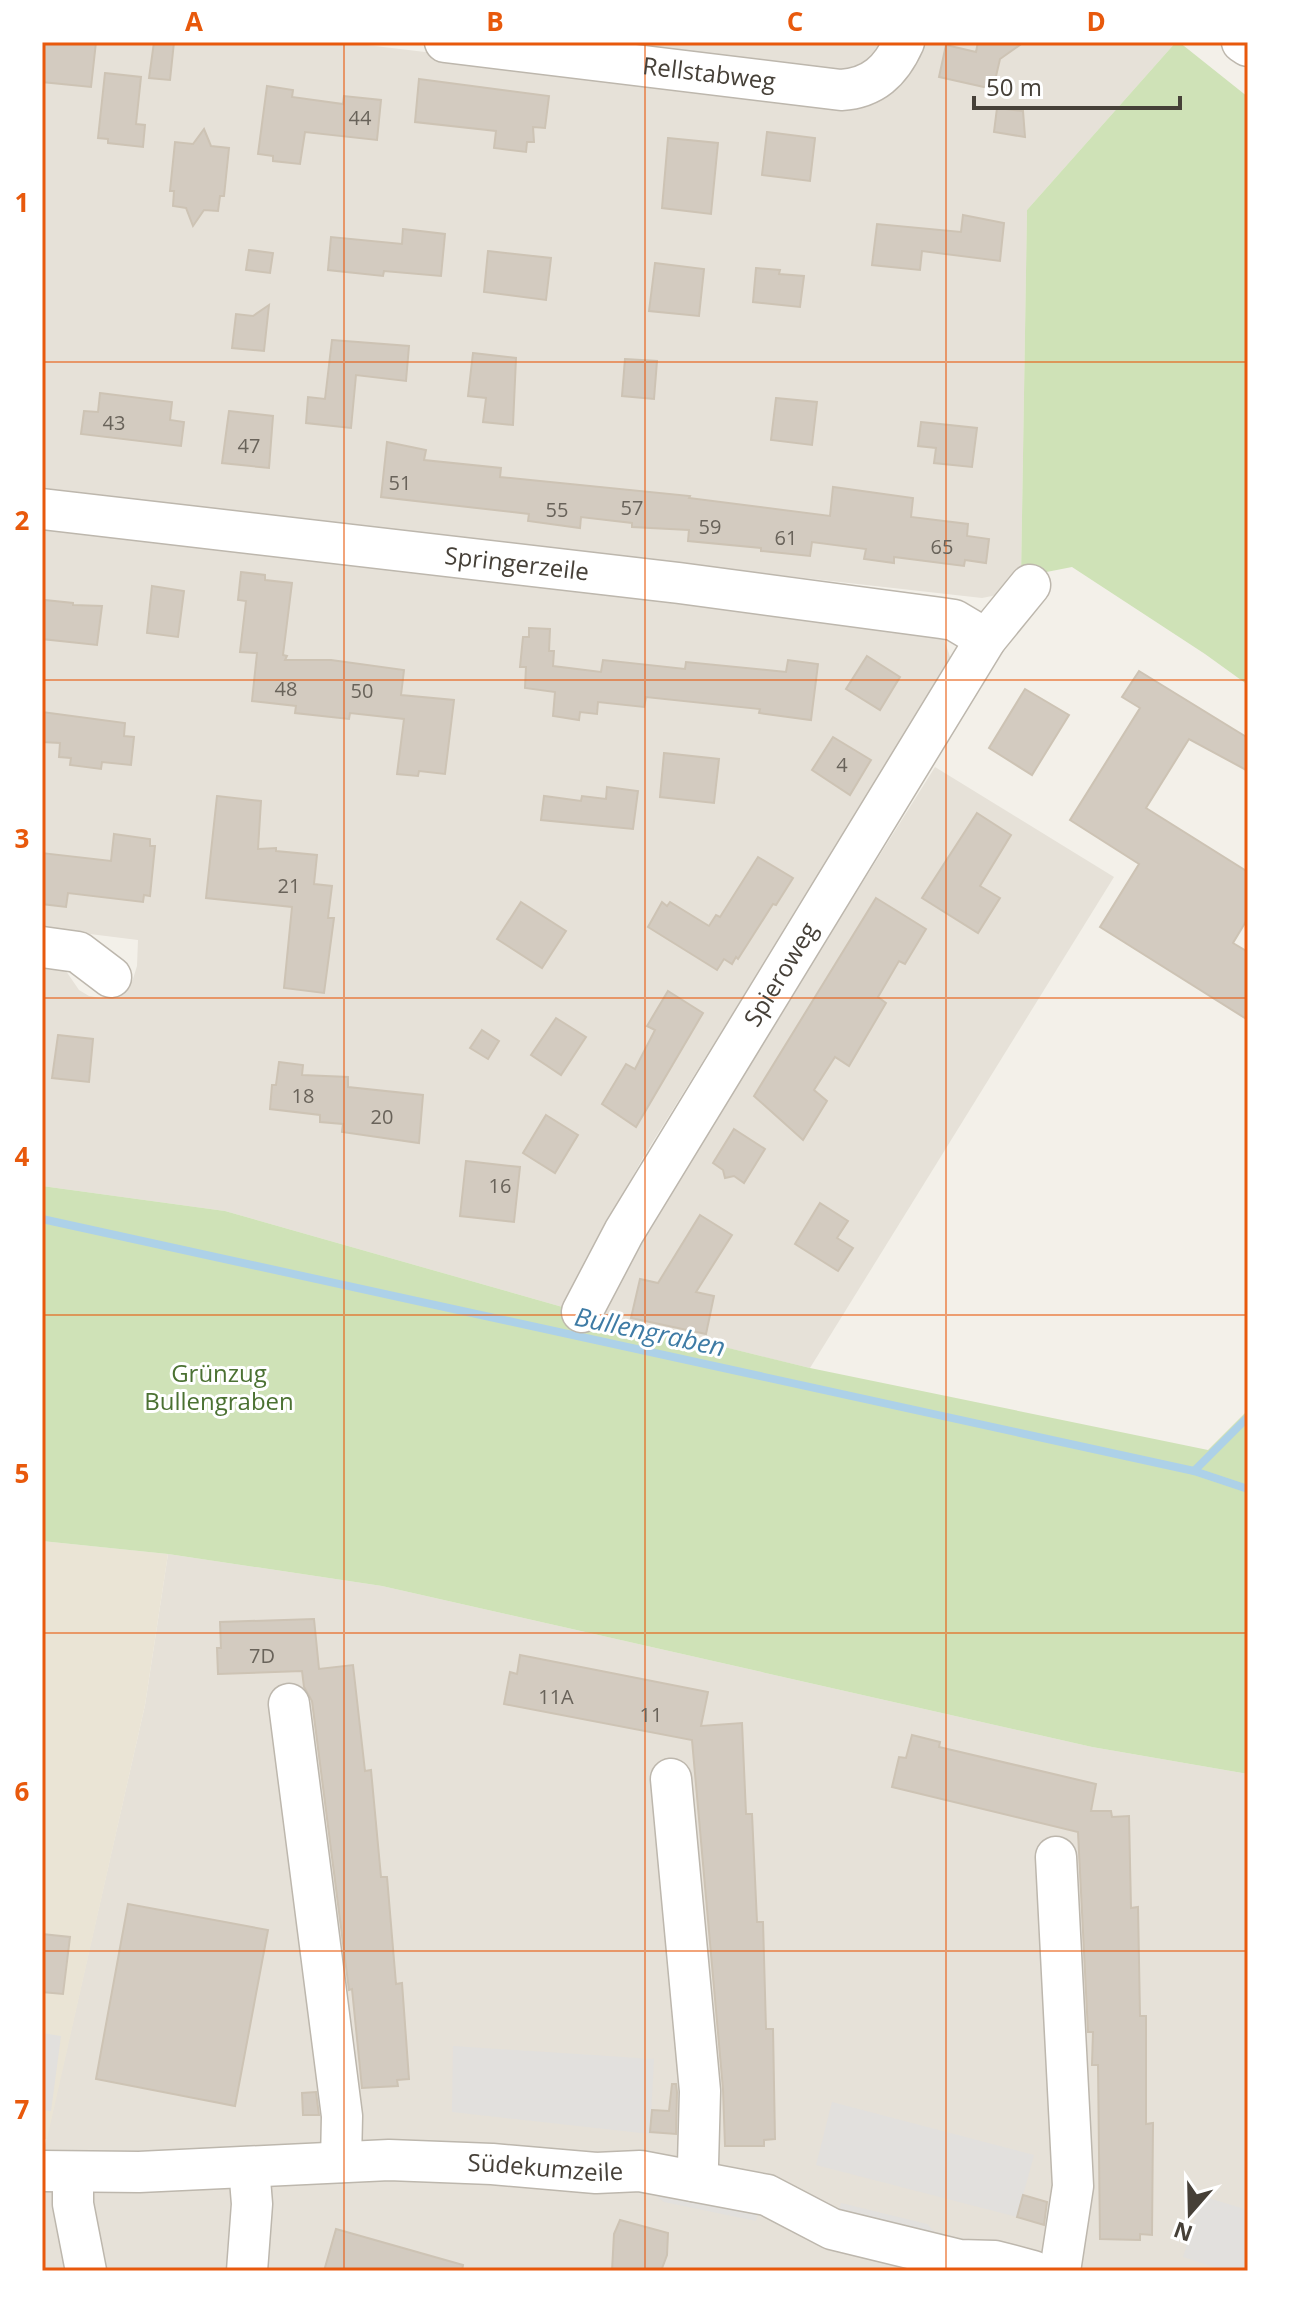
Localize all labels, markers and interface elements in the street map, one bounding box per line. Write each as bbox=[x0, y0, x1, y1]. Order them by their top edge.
text: A bbox=[185, 3, 203, 39]
text: B bbox=[486, 3, 504, 39]
text: C bbox=[787, 3, 803, 39]
text: D bbox=[1086, 3, 1106, 39]
street label: Rellstabweg bbox=[641, 48, 778, 97]
scale bar bbox=[974, 60, 1180, 110]
text: 50 m bbox=[986, 70, 1042, 103]
house number: 44 bbox=[349, 104, 372, 131]
text: 1 bbox=[15, 184, 29, 220]
house number: 43 bbox=[103, 409, 125, 436]
house number: 47 bbox=[238, 432, 260, 459]
house number: 51 bbox=[389, 469, 411, 496]
house number: 57 bbox=[621, 494, 643, 521]
house number: 55 bbox=[546, 496, 568, 523]
text: 2 bbox=[15, 502, 30, 538]
house number: 59 bbox=[699, 513, 721, 540]
house number: 61 bbox=[775, 524, 797, 551]
house number: 65 bbox=[931, 533, 953, 560]
street label: Springerzeile bbox=[443, 538, 591, 587]
house number: 48 bbox=[275, 675, 297, 702]
house number: 50 bbox=[351, 677, 373, 704]
house number: 4 bbox=[836, 751, 848, 778]
text: 3 bbox=[15, 820, 29, 856]
house number: 21 bbox=[278, 872, 300, 899]
street label: Spieroweg bbox=[735, 915, 824, 1032]
house number: 18 bbox=[292, 1082, 314, 1109]
house number: 20 bbox=[371, 1103, 393, 1130]
text: 4 bbox=[15, 1138, 30, 1174]
house number: 16 bbox=[489, 1172, 511, 1199]
water label: Bullengraben bbox=[572, 1298, 729, 1365]
park label: Grünzug Bullengraben bbox=[144, 1356, 294, 1417]
text: 5 bbox=[15, 1455, 29, 1491]
house number: 7D bbox=[249, 1642, 275, 1669]
house number: 11A bbox=[538, 1683, 574, 1710]
house number: 11 bbox=[640, 1701, 662, 1728]
text: 6 bbox=[15, 1773, 30, 1809]
text: 7 bbox=[15, 2091, 30, 2127]
street label: Südekumzeile bbox=[467, 2145, 624, 2188]
north arrow bbox=[1150, 2173, 1230, 2253]
text: N bbox=[1169, 2216, 1196, 2250]

